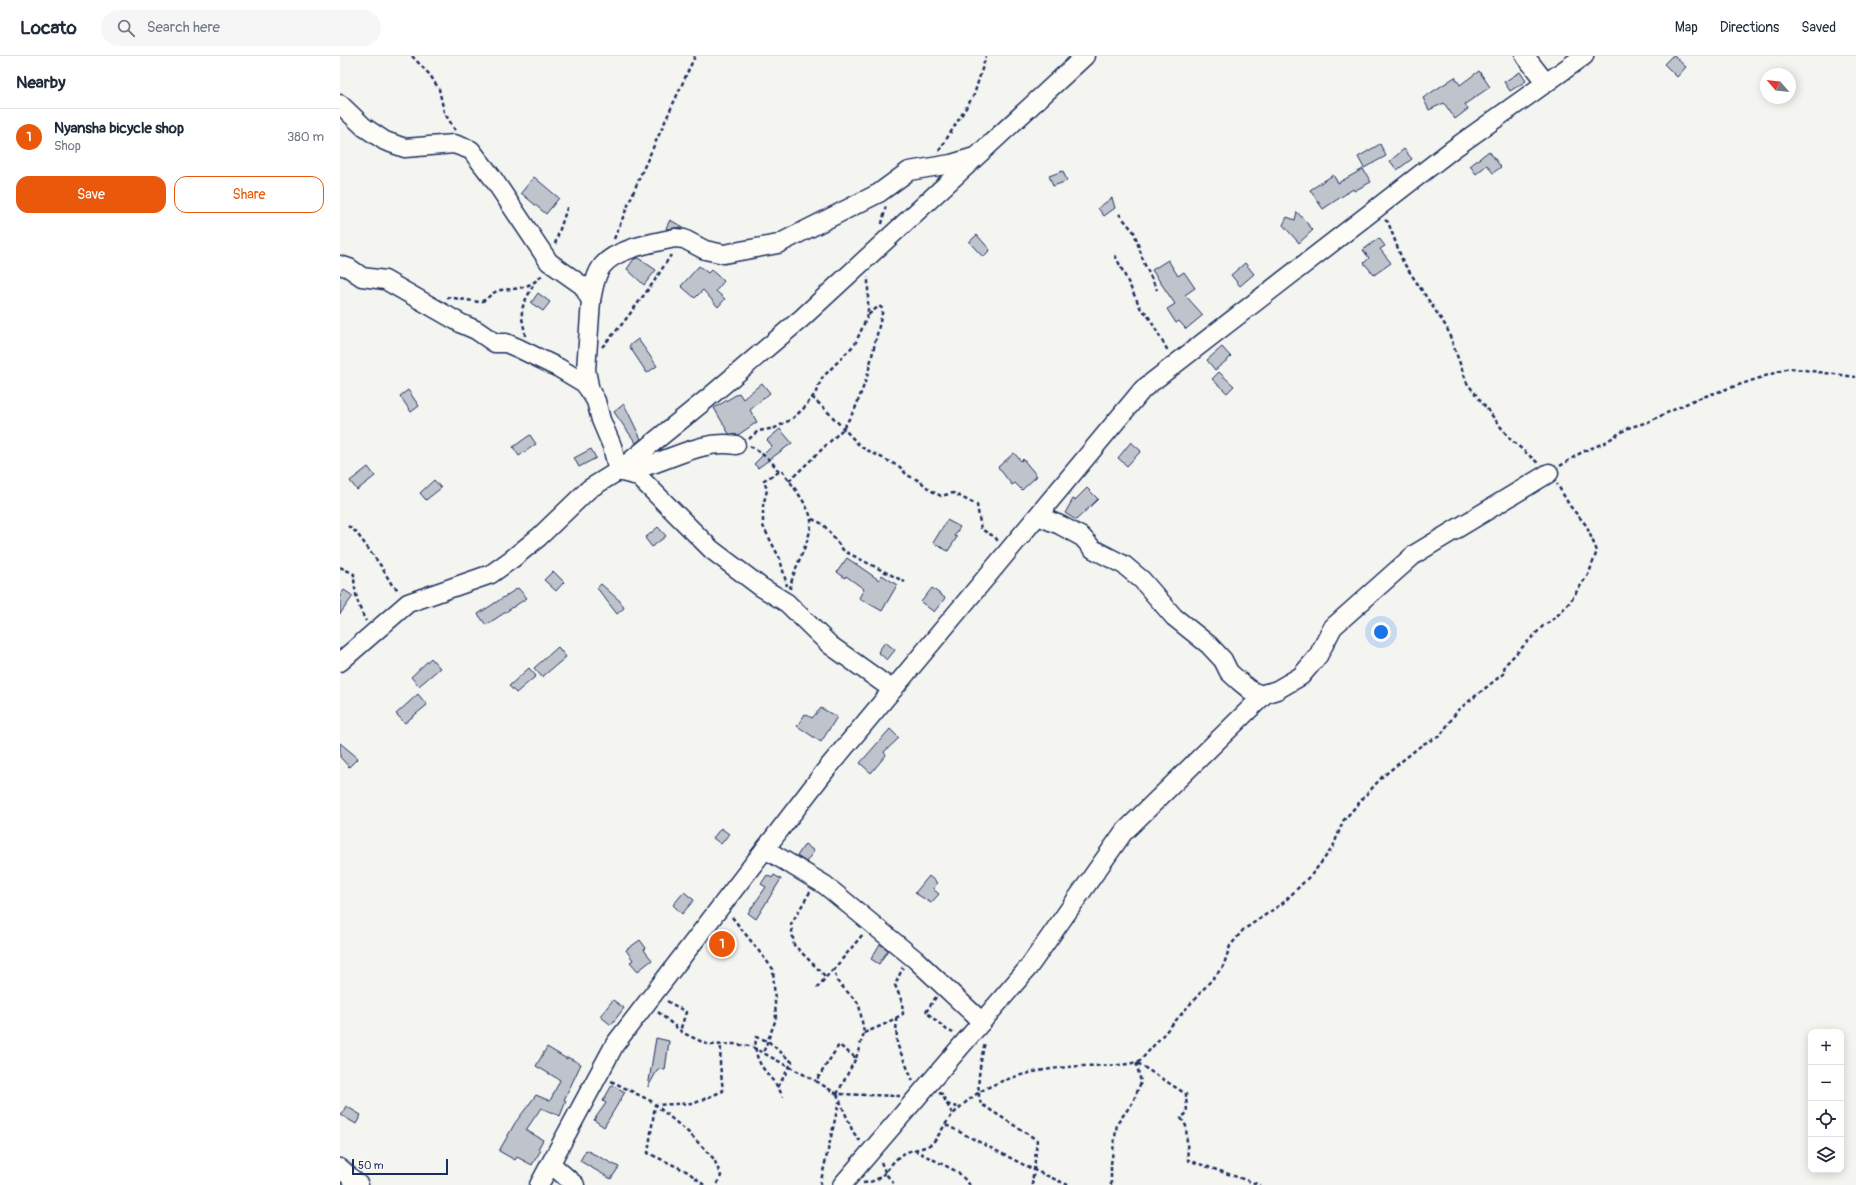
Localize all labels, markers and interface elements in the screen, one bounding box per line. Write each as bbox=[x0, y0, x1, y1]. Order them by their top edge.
search box bbox=[101, 10, 381, 46]
text: Locato bbox=[20, 16, 77, 40]
icon: search bbox=[115, 17, 137, 39]
text: Search here bbox=[147, 18, 220, 37]
text: Map bbox=[1675, 19, 1698, 36]
text: Directions bbox=[1720, 19, 1779, 36]
text: Saved bbox=[1801, 19, 1836, 36]
north arrow bbox=[1760, 68, 1796, 104]
text: Nearby bbox=[16, 72, 65, 93]
text: Nyansha bicycle shop bbox=[54, 119, 184, 138]
text: 1 bbox=[26, 129, 32, 145]
text: 380 m bbox=[287, 129, 324, 145]
text: Shop bbox=[54, 138, 81, 154]
button: Save bbox=[16, 176, 166, 213]
button: Share bbox=[174, 176, 324, 213]
your location bbox=[1371, 622, 1391, 642]
pin: 1 bbox=[709, 929, 735, 959]
map controls bbox=[1808, 1029, 1844, 1173]
button: + bbox=[1808, 1029, 1844, 1065]
button: − bbox=[1808, 1065, 1844, 1101]
button: locate bbox=[1808, 1101, 1844, 1137]
button: layers bbox=[1808, 1137, 1844, 1173]
scale bar bbox=[352, 1157, 448, 1176]
text: 50 m bbox=[358, 1159, 384, 1172]

